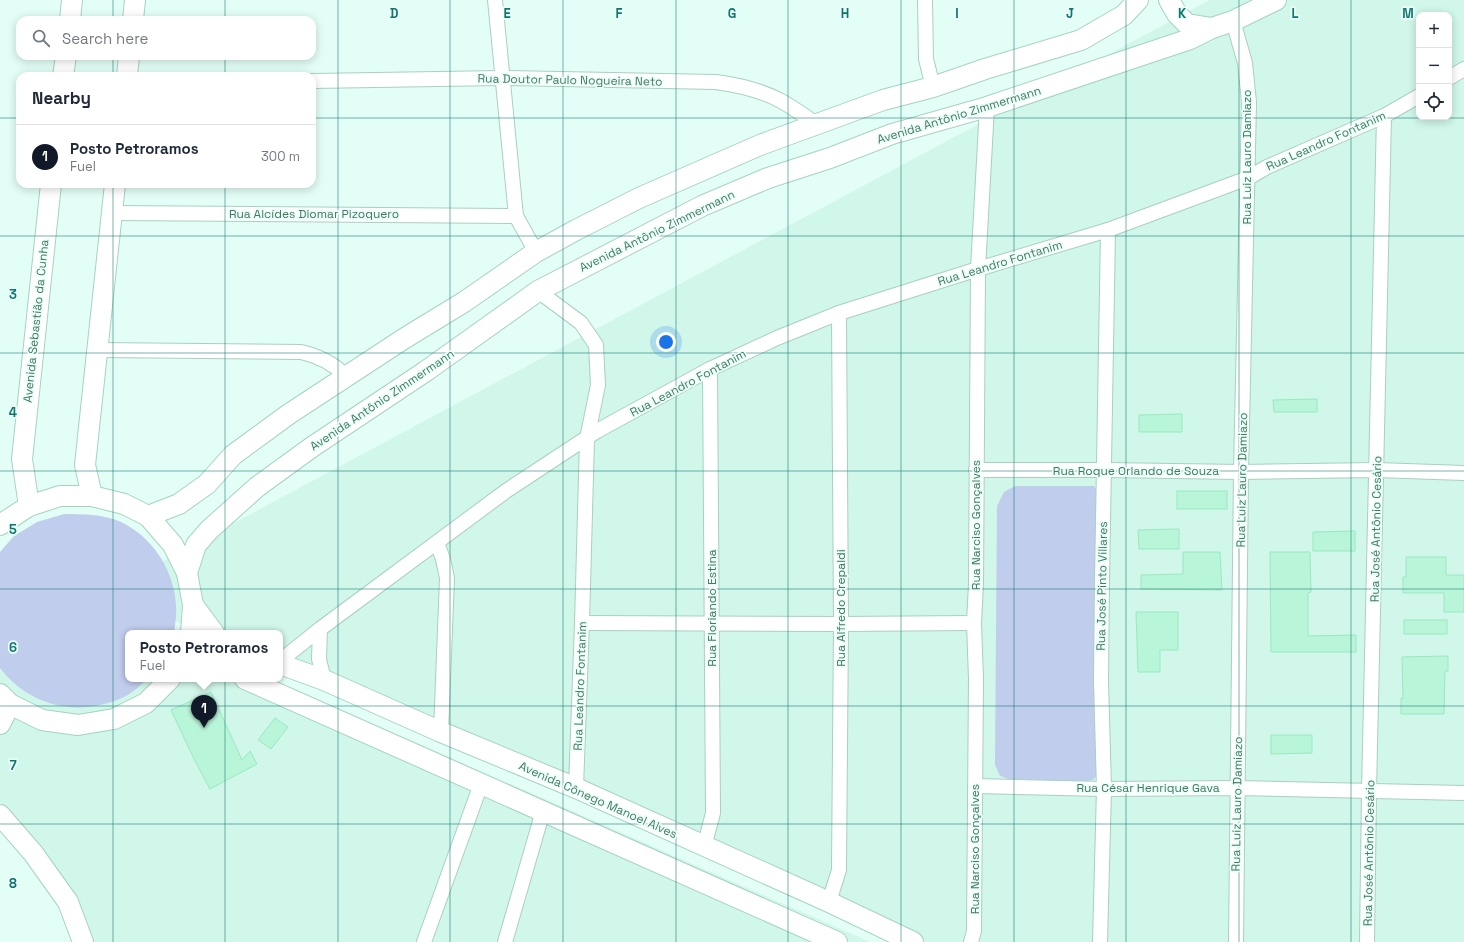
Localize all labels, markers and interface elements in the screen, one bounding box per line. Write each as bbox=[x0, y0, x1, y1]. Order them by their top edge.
text: D bbox=[390, 5, 399, 22]
text: E bbox=[503, 5, 511, 22]
text: F bbox=[616, 5, 623, 22]
text: G bbox=[728, 5, 736, 22]
text: H bbox=[841, 5, 849, 22]
text: I bbox=[955, 5, 959, 22]
text: J bbox=[1066, 5, 1074, 22]
text: K bbox=[1178, 5, 1187, 22]
text: L bbox=[1291, 5, 1299, 22]
text: M bbox=[1402, 5, 1414, 22]
map controls bbox=[1416, 12, 1452, 120]
button: + bbox=[1416, 12, 1452, 48]
search box bbox=[16, 16, 316, 60]
icon: search bbox=[30, 27, 52, 49]
text: Search here bbox=[62, 29, 148, 48]
button: − bbox=[1416, 48, 1452, 84]
street label: Rua Doutor Paulo Nogueira Neto bbox=[477, 70, 663, 90]
street label: Avenida Antônio Zimmermann bbox=[875, 82, 1043, 148]
button: locate bbox=[1416, 84, 1452, 120]
text: Nearby bbox=[32, 87, 91, 109]
street label: Rua Luiz Lauro Damiazo bbox=[1239, 90, 1255, 224]
street label: Rua Leandro Fontanim bbox=[1264, 107, 1388, 175]
text: Posto Petroramos bbox=[70, 139, 199, 158]
text: 1 bbox=[42, 148, 48, 165]
text: 300 m bbox=[261, 148, 300, 165]
text: Fuel bbox=[70, 158, 96, 175]
street label: Avenida Antônio Zimmermann bbox=[577, 186, 737, 276]
street label: Rua Alcídes Diomar Pizoquero bbox=[229, 206, 399, 222]
street label: Rua Leandro Fontanim bbox=[936, 236, 1064, 290]
street label: Avenida Sebastião da Cunha bbox=[19, 239, 53, 403]
text: 3 bbox=[9, 286, 17, 303]
your location bbox=[656, 332, 676, 352]
street label: Avenida Antônio Zimmermann bbox=[307, 346, 457, 454]
street label: Rua Leandro Fontanim bbox=[627, 346, 749, 420]
text: 4 bbox=[9, 404, 17, 421]
street label: Rua Luiz Lauro Damiazo bbox=[1233, 412, 1251, 548]
street label: Rua José Antônio Cesário bbox=[1367, 456, 1385, 602]
street label: Rua Narciso Gonçalves bbox=[968, 460, 984, 590]
street label: Rua Roque Orlando de Souza bbox=[1053, 463, 1219, 479]
text: 5 bbox=[9, 521, 17, 538]
street label: Rua José Pinto Villares bbox=[1093, 521, 1111, 651]
street label: Rua Floriando Estina bbox=[704, 549, 720, 667]
street label: Rua Alfredo Crepaldi bbox=[833, 549, 849, 667]
street label: Rua Leandro Fontanim bbox=[570, 621, 590, 751]
popup bbox=[125, 630, 283, 682]
text: Posto Petroramos bbox=[140, 638, 268, 657]
text: 6 bbox=[9, 639, 17, 656]
text: Fuel bbox=[140, 657, 166, 674]
pin: 1 bbox=[191, 695, 217, 728]
street label: Rua Luiz Lauro Damiazo bbox=[1228, 736, 1246, 872]
text: 7 bbox=[9, 757, 17, 774]
street label: Avenida Cônego Manoel Alves bbox=[516, 758, 680, 842]
street label: Rua César Henrique Gava bbox=[1076, 780, 1220, 796]
street label: Rua José Antônio Cesário bbox=[1360, 780, 1378, 926]
street label: Rua Narciso Gonçalves bbox=[967, 784, 983, 914]
text: 8 bbox=[9, 875, 17, 892]

